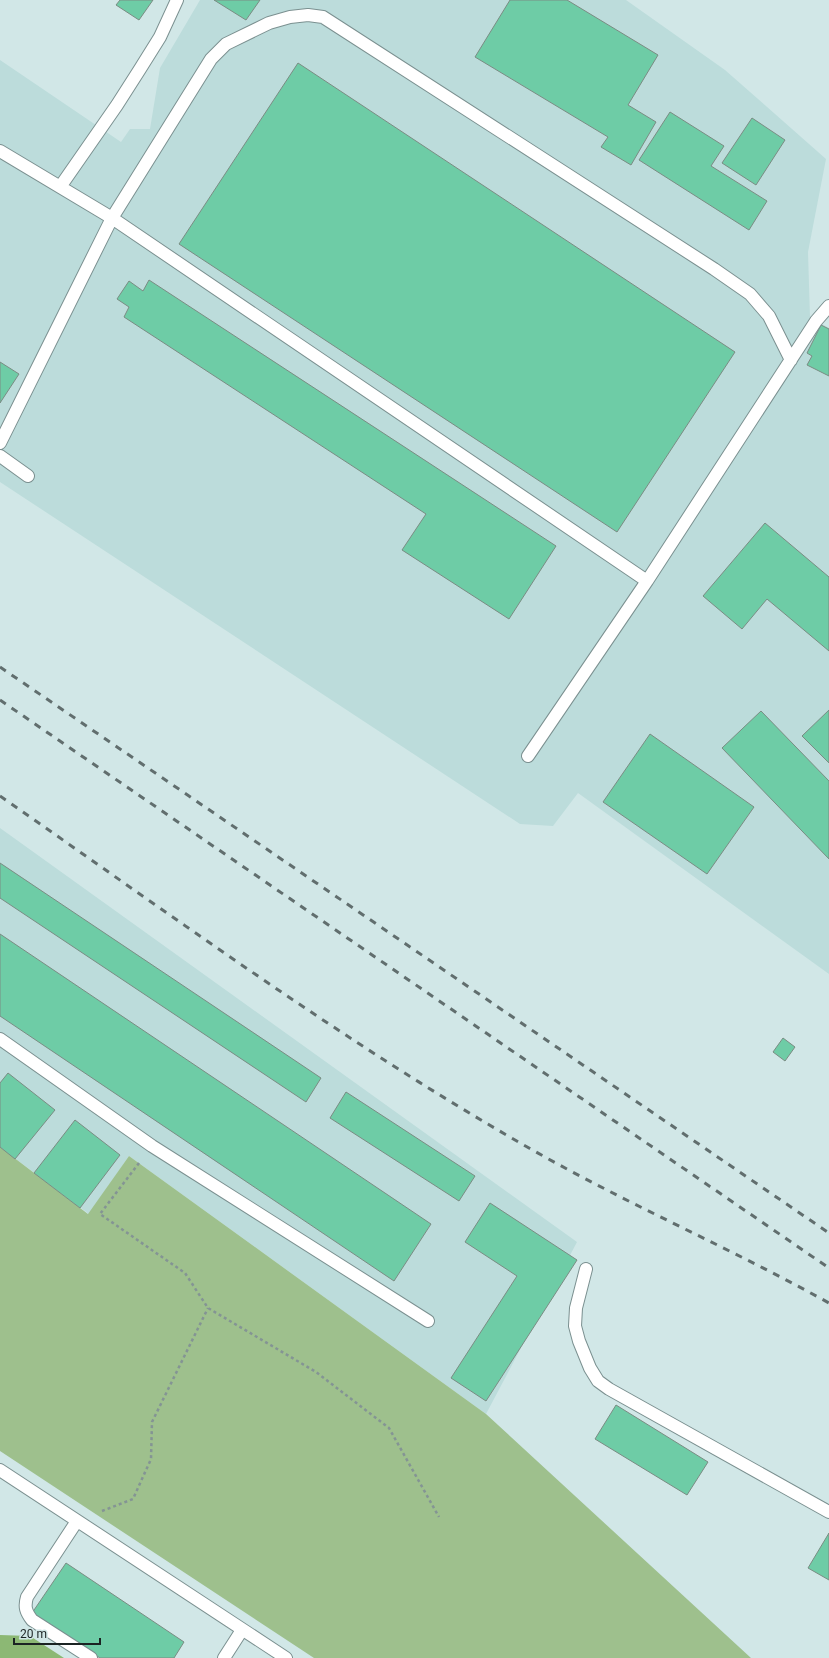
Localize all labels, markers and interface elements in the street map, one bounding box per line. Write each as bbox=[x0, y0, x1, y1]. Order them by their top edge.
scale bar bbox=[14, 1620, 100, 1646]
text: 20 m bbox=[20, 1627, 47, 1641]

